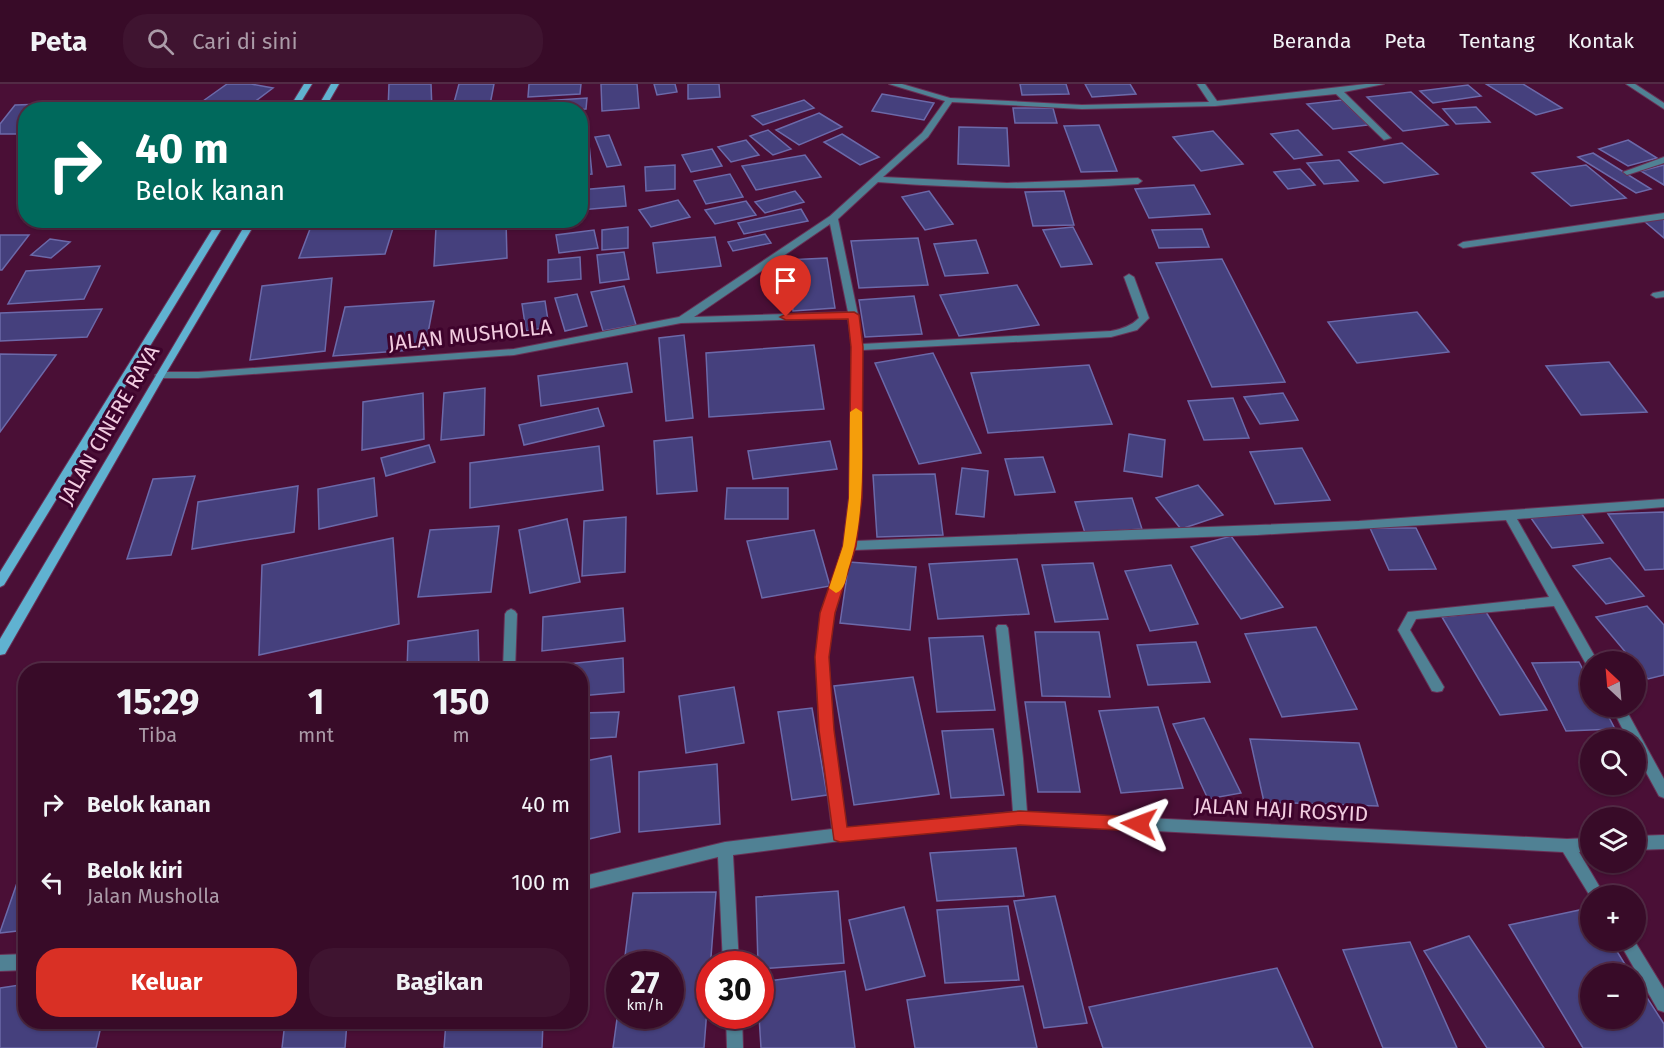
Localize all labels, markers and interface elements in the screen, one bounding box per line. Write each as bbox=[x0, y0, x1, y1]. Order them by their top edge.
search box bbox=[123, 14, 543, 68]
text: Peta bbox=[30, 25, 87, 58]
icon: search bbox=[144, 25, 177, 58]
text: Cari di sini bbox=[192, 28, 298, 55]
text: Beranda bbox=[1272, 28, 1351, 54]
text: Peta bbox=[1384, 28, 1426, 54]
text: Tentang bbox=[1459, 28, 1535, 54]
text: Kontak bbox=[1568, 28, 1634, 54]
text: 40 m bbox=[135, 124, 229, 174]
icon: right bbox=[36, 126, 114, 204]
text: Belok kanan bbox=[135, 175, 285, 207]
pin bbox=[760, 255, 811, 317]
icon: arrive bbox=[769, 264, 802, 297]
street label: JALAN MUSHOLLA bbox=[387, 313, 553, 357]
street label: JALAN CINERE RAYA bbox=[53, 340, 165, 510]
north arrow bbox=[1580, 651, 1646, 717]
map controls bbox=[1580, 651, 1646, 1029]
text: 15:29 bbox=[116, 680, 200, 724]
text: 1 bbox=[308, 680, 324, 724]
text: 150 bbox=[432, 680, 490, 724]
text: Tiba bbox=[139, 723, 177, 747]
text: mnt bbox=[298, 723, 334, 747]
text: m bbox=[452, 723, 470, 747]
button: search bbox=[1580, 729, 1646, 795]
icon: right bbox=[36, 788, 69, 821]
text: Belok kanan bbox=[87, 791, 211, 818]
text: 40 m bbox=[521, 791, 570, 818]
position arrow bbox=[1107, 792, 1171, 856]
street label: JALAN HAJI ROSYID bbox=[1193, 792, 1369, 828]
button: layers bbox=[1580, 807, 1646, 873]
text: Belok kiri bbox=[87, 857, 183, 884]
icon: left bbox=[36, 866, 69, 899]
text: 100 m bbox=[511, 869, 570, 896]
text: Jalan Musholla bbox=[87, 884, 220, 908]
button: + bbox=[1580, 885, 1646, 951]
button: Keluar bbox=[36, 948, 297, 1017]
button: Bagikan bbox=[309, 948, 570, 1017]
speed limit sign: 30 bbox=[696, 951, 774, 1029]
button: − bbox=[1580, 963, 1646, 1029]
text: 27 bbox=[630, 965, 660, 1001]
text: km/h bbox=[626, 996, 664, 1014]

